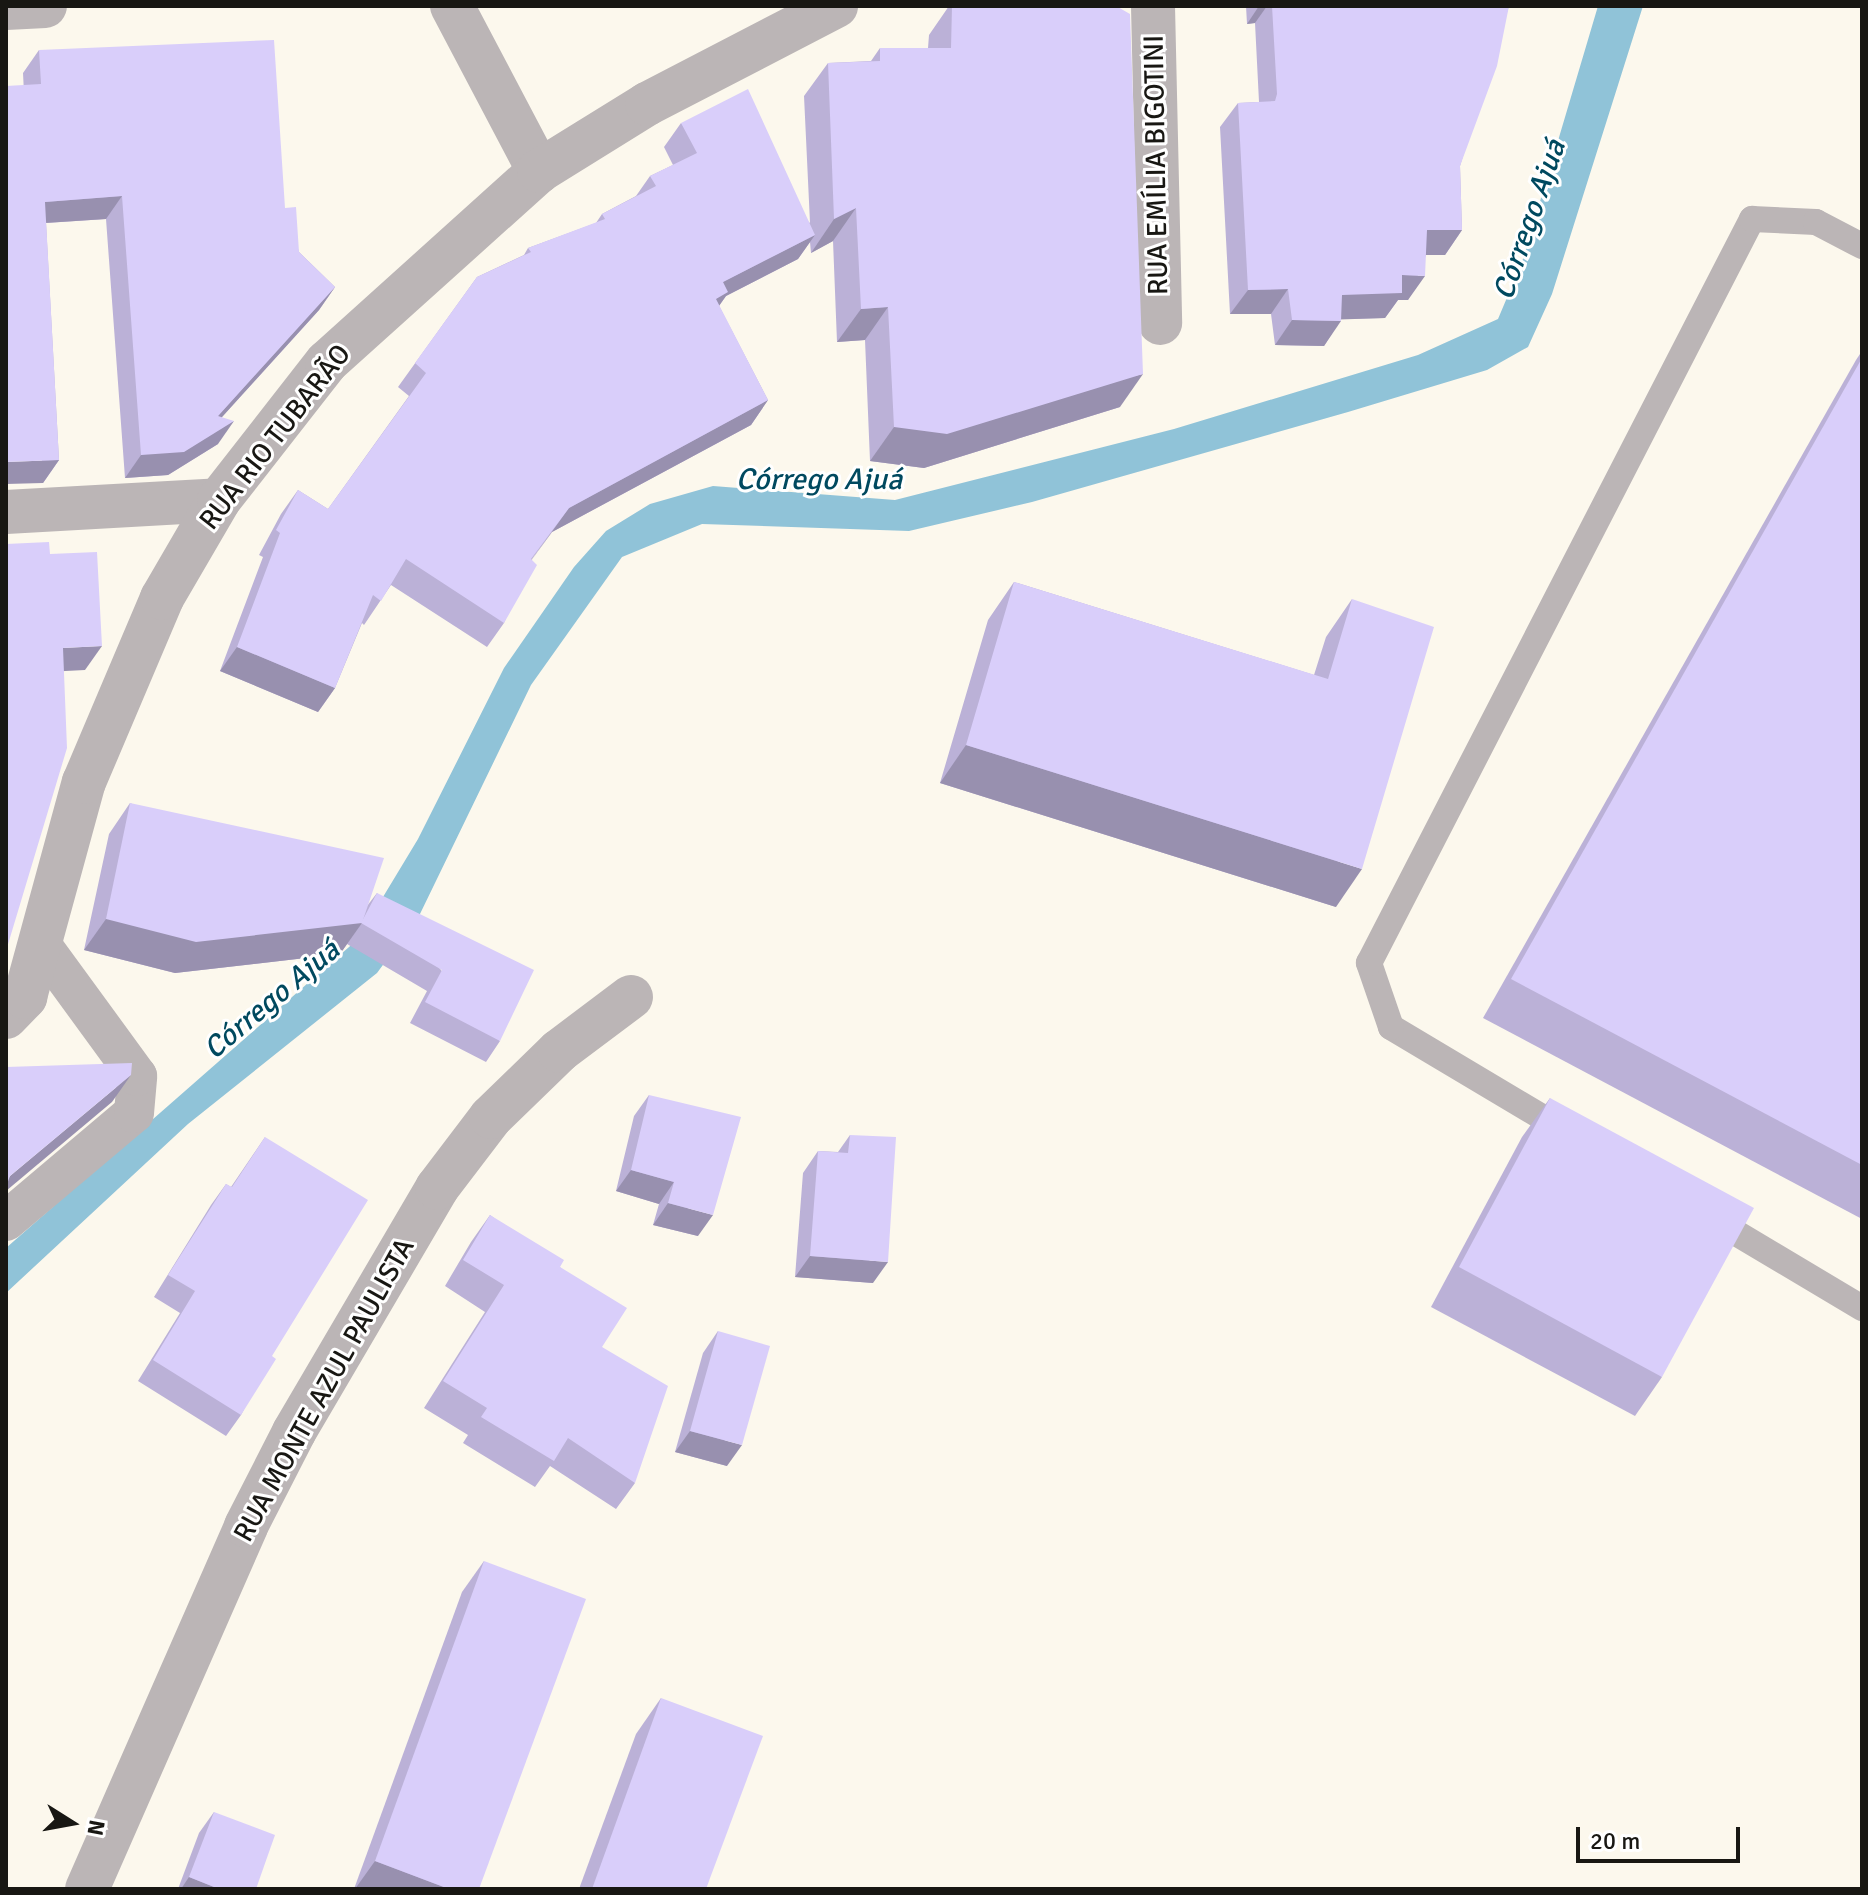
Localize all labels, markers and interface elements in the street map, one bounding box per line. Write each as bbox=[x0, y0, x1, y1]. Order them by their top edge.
street label: RUA EMÍLIA BIGOTINI bbox=[1137, 34, 1175, 296]
water label: Córrego Ajuá bbox=[1486, 135, 1574, 305]
street label: RUA RIO TUBARÃO bbox=[192, 338, 358, 536]
water label: Córrego Ajuá bbox=[736, 462, 902, 498]
water label: Córrego Ajuá bbox=[197, 933, 347, 1067]
street label: RUA MONTE AZUL PAULISTA bbox=[226, 1232, 422, 1548]
north arrow bbox=[32, 1783, 112, 1863]
scale bar bbox=[1580, 1811, 1744, 1861]
text: N bbox=[81, 1818, 111, 1838]
text: 20 m bbox=[1590, 1826, 1640, 1856]

